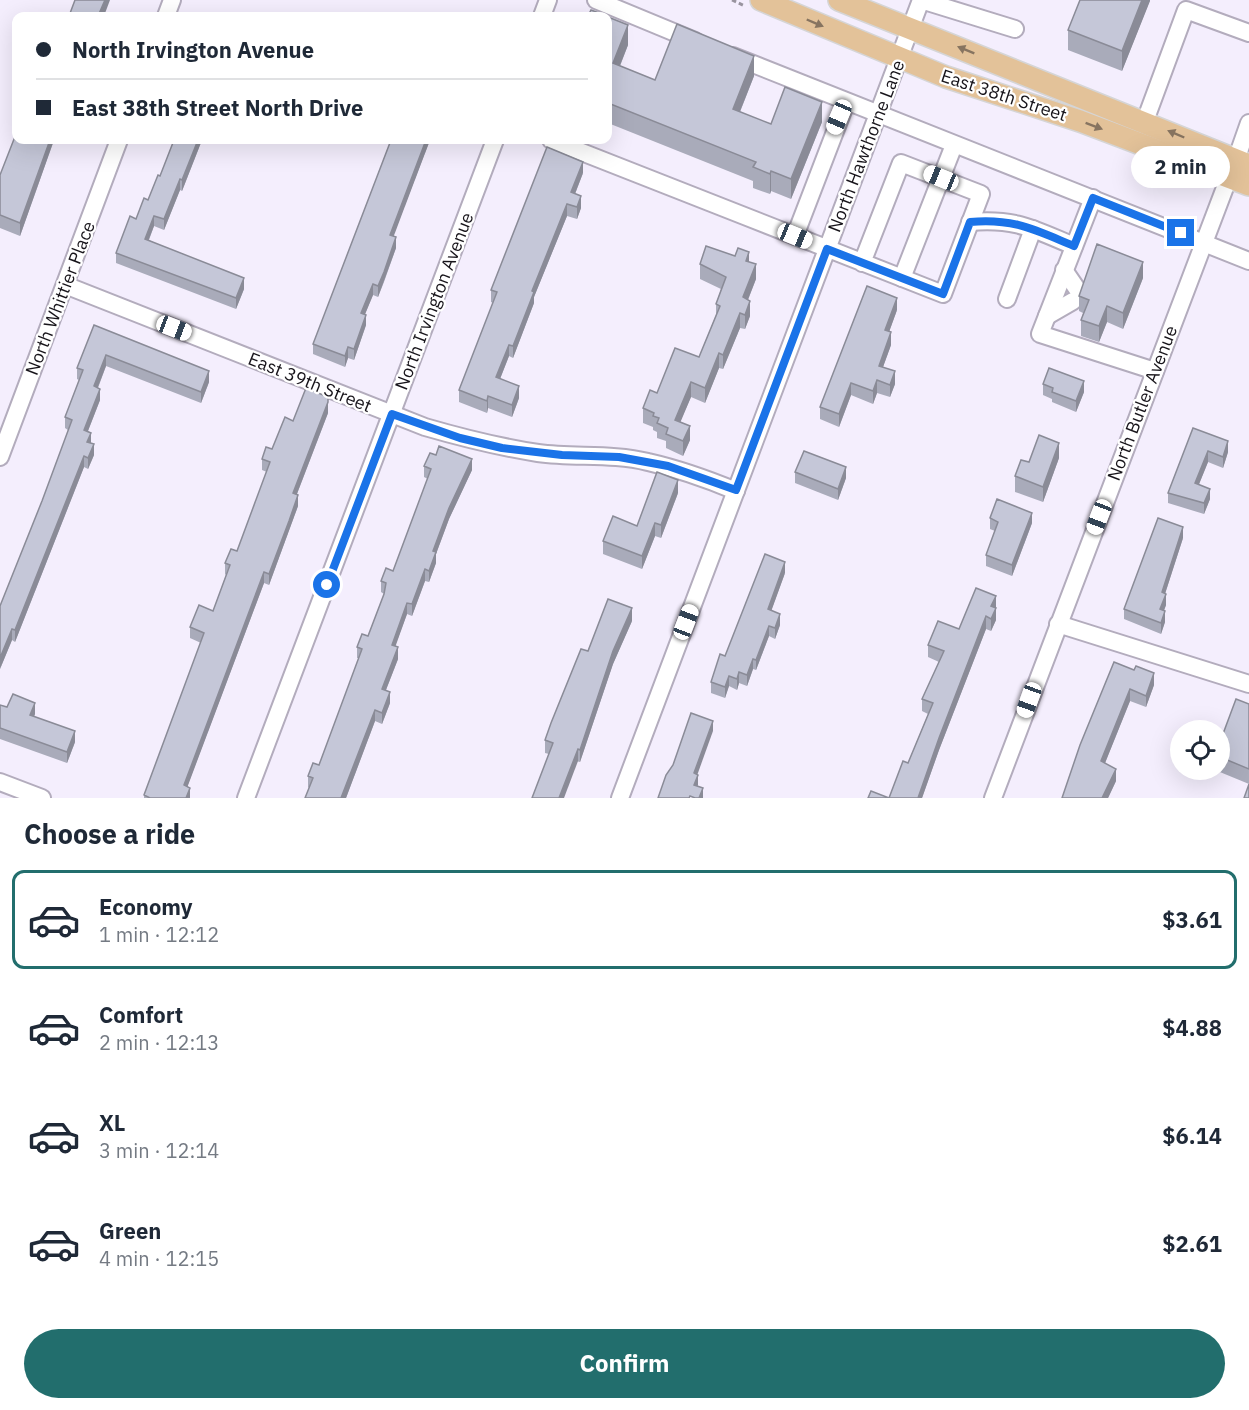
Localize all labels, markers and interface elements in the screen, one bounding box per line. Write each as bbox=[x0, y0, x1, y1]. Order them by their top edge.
one-way arrow bbox=[806, 18, 824, 28]
text: North Irvington Avenue bbox=[72, 35, 314, 64]
one-way arrow bbox=[957, 45, 975, 54]
street label: North Hawthorne Lane bbox=[823, 56, 910, 235]
street label: East 38th Street bbox=[938, 64, 1070, 126]
text: East 38th Street North Drive bbox=[72, 93, 363, 122]
car bbox=[824, 97, 854, 137]
one-way arrow bbox=[1085, 121, 1103, 131]
one-way arrow bbox=[1166, 129, 1184, 139]
callout: 2 min bbox=[1132, 146, 1230, 188]
text: 2 min bbox=[1154, 153, 1207, 180]
car bbox=[921, 163, 961, 193]
street label: North Irvington Avenue bbox=[390, 209, 479, 393]
street label: North Whittier Place bbox=[20, 218, 100, 378]
route end bbox=[1167, 219, 1194, 246]
car bbox=[775, 221, 815, 251]
car bbox=[154, 313, 194, 343]
street label: North Butler Avenue bbox=[1102, 322, 1182, 484]
street label: East 39th Street bbox=[245, 347, 375, 417]
car bbox=[1084, 497, 1114, 537]
route start bbox=[313, 571, 340, 598]
car bbox=[671, 602, 701, 642]
car bbox=[1014, 680, 1044, 720]
map controls bbox=[1170, 720, 1230, 780]
button: locate bbox=[1170, 720, 1230, 780]
text: Choose a ride bbox=[24, 816, 195, 851]
text: Economy bbox=[99, 892, 193, 921]
icon: car bbox=[27, 893, 81, 947]
text: $3.61 bbox=[1162, 905, 1222, 934]
text: 1 min · 12:12 bbox=[99, 921, 219, 948]
text: Comfort bbox=[99, 1000, 183, 1029]
icon: car bbox=[27, 1001, 81, 1055]
text: $4.88 bbox=[1162, 1013, 1222, 1042]
text: 2 min · 12:13 bbox=[99, 1029, 219, 1056]
text: XL bbox=[99, 1108, 125, 1137]
icon: car bbox=[27, 1109, 81, 1163]
text: $6.14 bbox=[1162, 1121, 1222, 1150]
text: 3 min · 12:14 bbox=[99, 1137, 219, 1164]
text: Green bbox=[99, 1216, 161, 1245]
icon: car bbox=[27, 1217, 81, 1271]
text: $2.61 bbox=[1162, 1229, 1222, 1258]
text: 4 min · 12:15 bbox=[99, 1245, 219, 1272]
button: Confirm bbox=[24, 1329, 1225, 1398]

